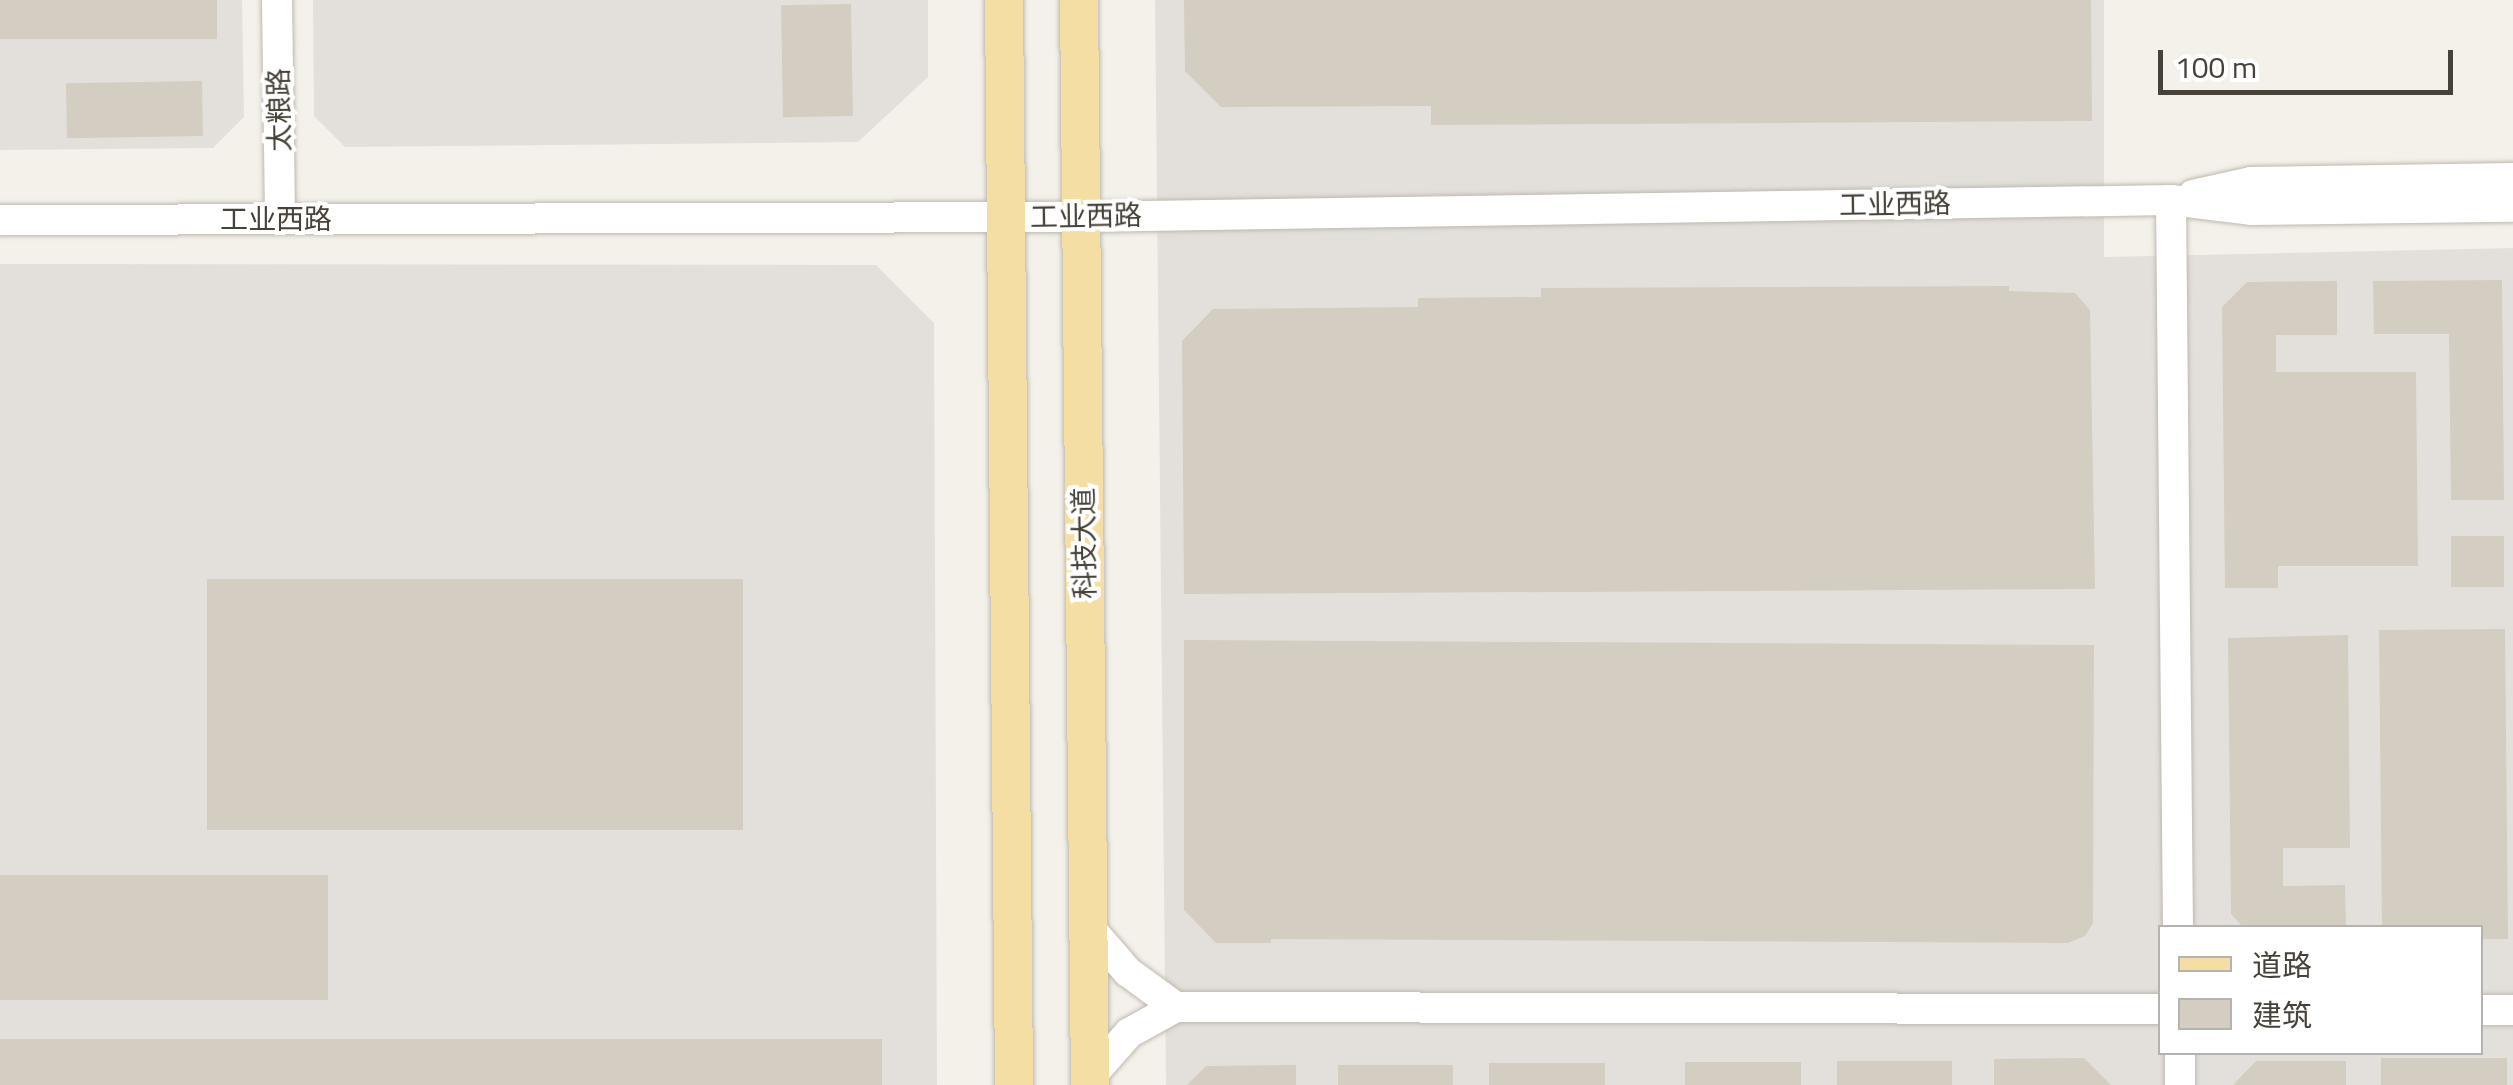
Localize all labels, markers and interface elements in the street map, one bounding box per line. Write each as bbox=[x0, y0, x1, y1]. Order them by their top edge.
scale bar bbox=[2163, 30, 2458, 92]
text: 100 m bbox=[2175, 44, 2257, 90]
street label: 太粮路 bbox=[261, 68, 297, 152]
street label: 工业西路 bbox=[1839, 186, 1951, 222]
street label: 工业西路 bbox=[1030, 198, 1142, 234]
street label: 工业西路 bbox=[220, 202, 332, 236]
street label: 科技大道 bbox=[1066, 487, 1102, 599]
legend bbox=[2158, 925, 2483, 1055]
text: 道路 bbox=[2252, 942, 2312, 988]
text: 建筑 bbox=[2252, 992, 2312, 1038]

